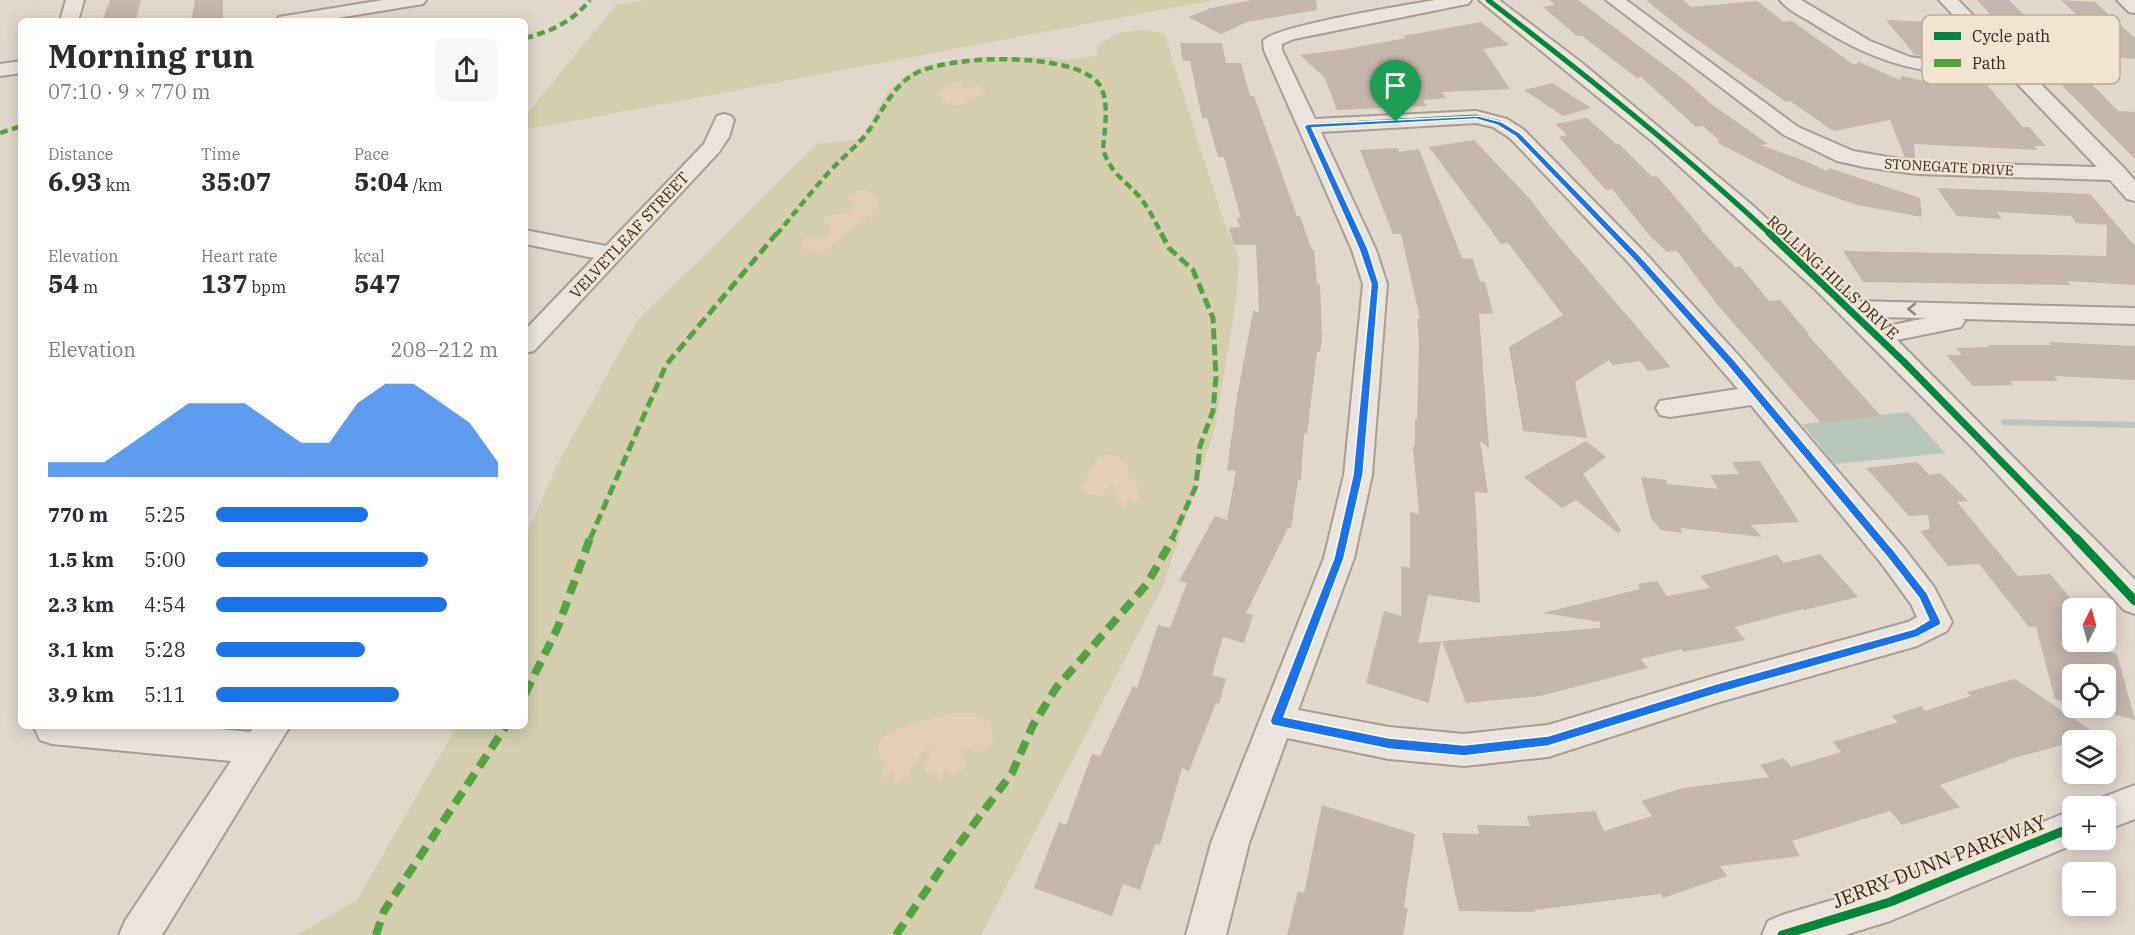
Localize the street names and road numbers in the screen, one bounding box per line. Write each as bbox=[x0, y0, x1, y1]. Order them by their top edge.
street label: STONEGATE DRIVE bbox=[1884, 155, 2014, 179]
street label: VELVETLEAF STREET bbox=[565, 167, 693, 303]
street label: ROLLING HILLS DRIVE bbox=[1763, 211, 1903, 343]
street label: JERRY DUNN PARKWAY bbox=[1828, 808, 2050, 914]

